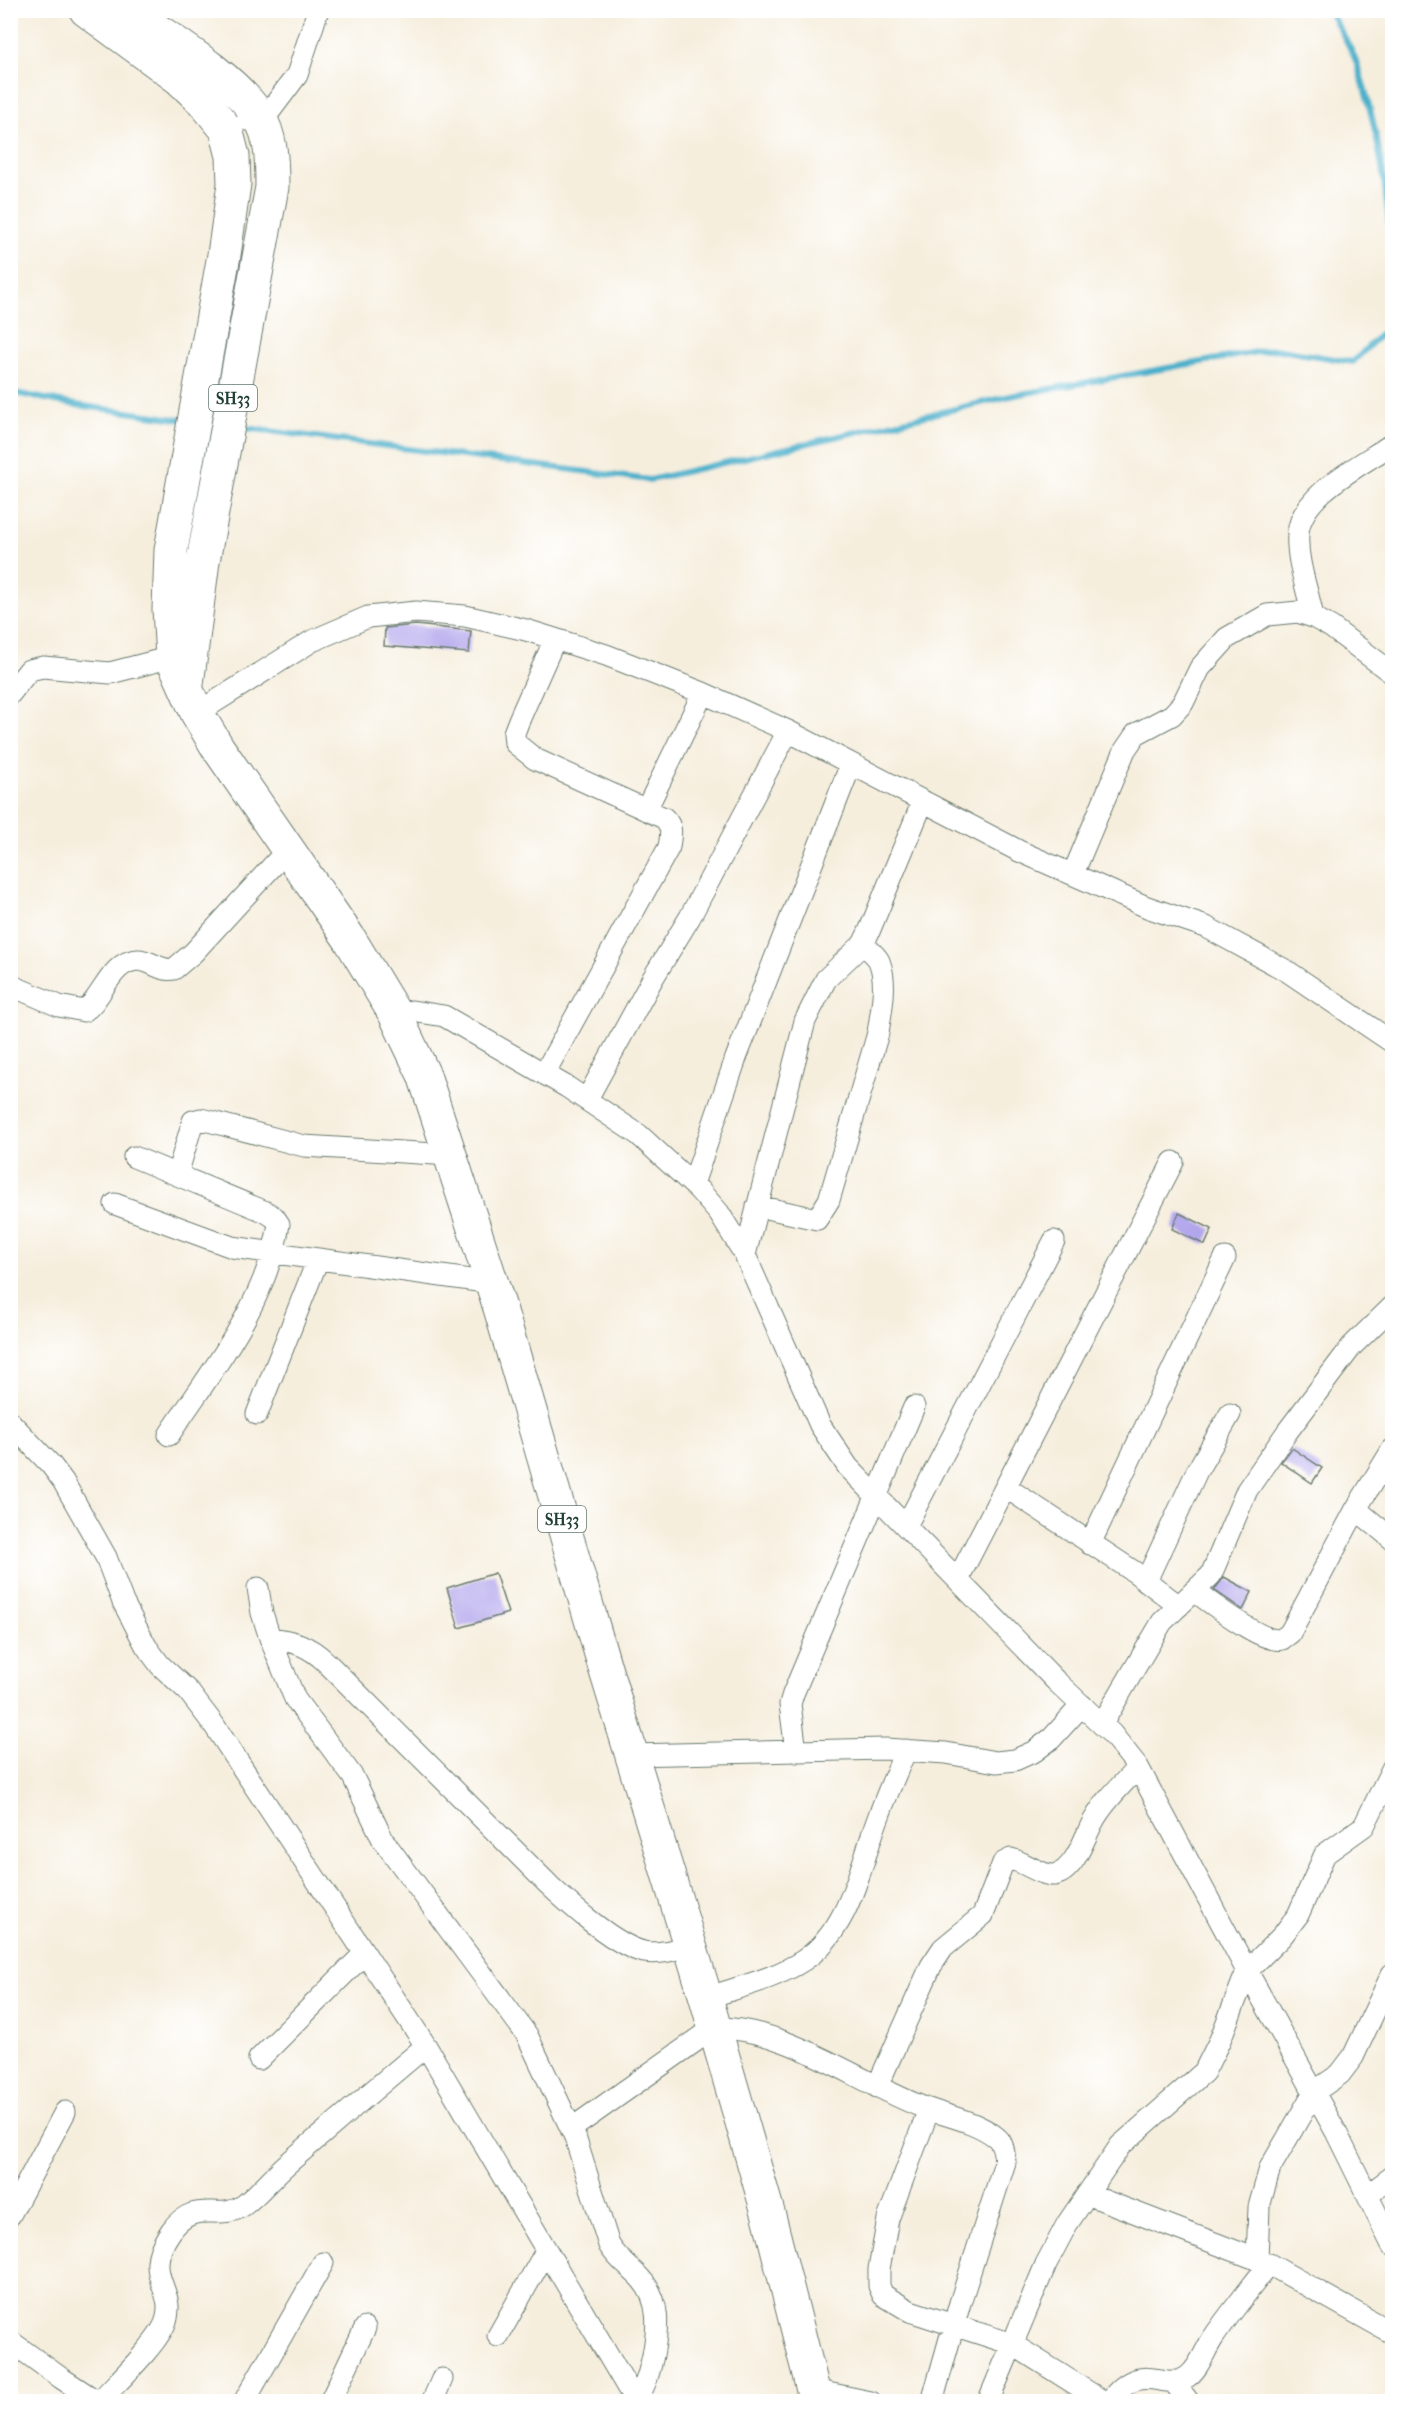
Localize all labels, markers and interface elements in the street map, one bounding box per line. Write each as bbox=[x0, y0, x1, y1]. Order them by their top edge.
road number: SH33 bbox=[209, 385, 257, 411]
road number: SH33 bbox=[538, 1506, 586, 1532]

